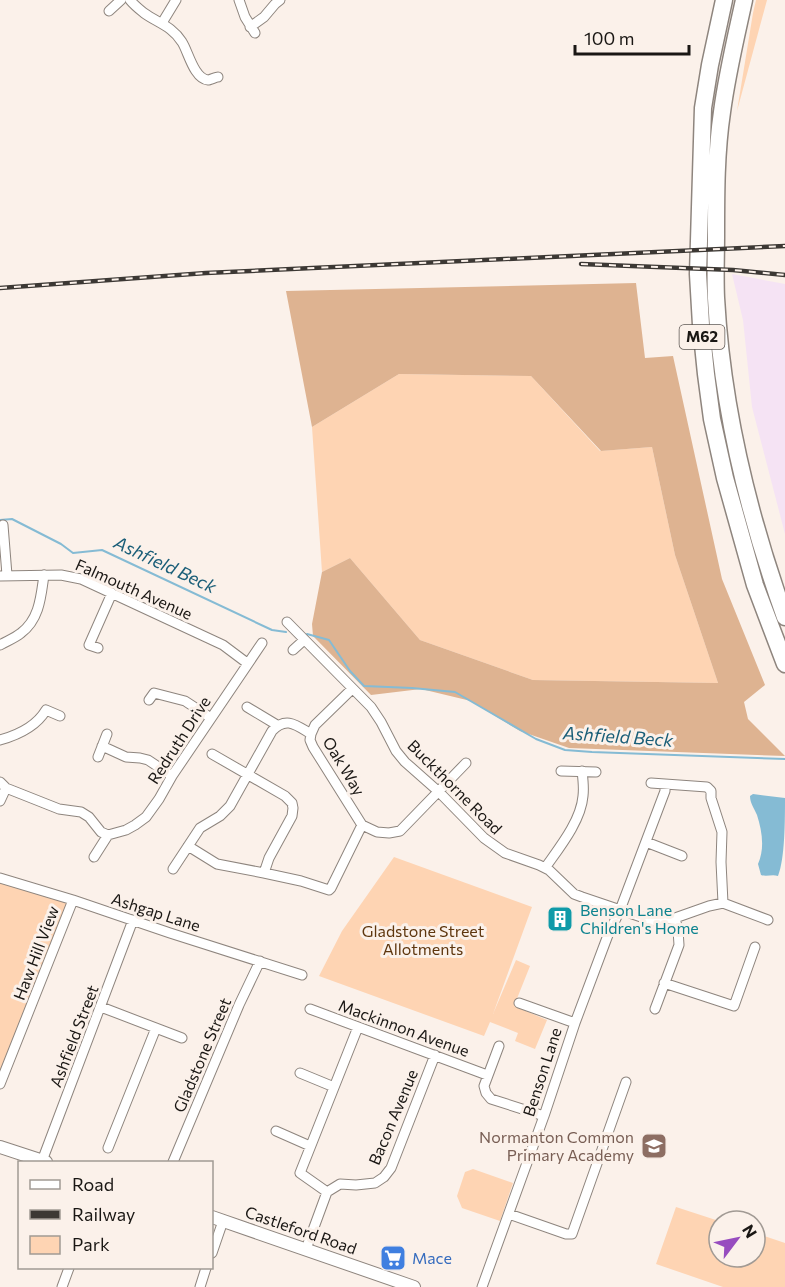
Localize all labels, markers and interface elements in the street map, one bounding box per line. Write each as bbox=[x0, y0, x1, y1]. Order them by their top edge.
scale bar bbox=[575, 18, 689, 56]
text: 100 m bbox=[584, 27, 634, 49]
road number: M62 bbox=[680, 325, 724, 349]
water label: Ashfield Beck bbox=[110, 530, 221, 598]
street label: Falmouth Avenue bbox=[73, 554, 196, 623]
street label: Redruth Drive bbox=[143, 692, 214, 787]
water label: Ashfield Beck bbox=[561, 721, 675, 751]
street label: Oak Way bbox=[320, 733, 369, 799]
street label: Buckthorne Road bbox=[404, 736, 506, 838]
street label: Ashgap Lane bbox=[109, 888, 203, 935]
place label: Benson Lane Children's Home bbox=[580, 900, 699, 937]
street label: Haw Hill View bbox=[9, 903, 62, 1003]
building icon: Benson Lane Children's Home bbox=[545, 904, 575, 934]
park label: Gladstone Street Allotments bbox=[362, 921, 485, 958]
street label: Ashfield Street bbox=[45, 982, 102, 1090]
street label: Gladstone Street bbox=[169, 994, 234, 1115]
street label: Mackinnon Avenue bbox=[336, 995, 472, 1060]
street label: Benson Lane bbox=[518, 1025, 565, 1119]
street label: Bacon Avenue bbox=[364, 1066, 421, 1167]
place label: Normanton Common Primary Academy bbox=[479, 1127, 634, 1164]
school or university icon: Normanton Common Primary Academy bbox=[639, 1131, 669, 1161]
legend bbox=[18, 1161, 213, 1269]
text: Road bbox=[72, 1173, 114, 1195]
street label: Castleford Road bbox=[243, 1202, 359, 1258]
text: Railway bbox=[72, 1203, 135, 1225]
north arrow bbox=[707, 1209, 767, 1269]
text: N bbox=[739, 1221, 761, 1241]
text: Park bbox=[72, 1233, 110, 1255]
supermarket icon: Mace bbox=[378, 1243, 408, 1273]
place label: Mace bbox=[412, 1248, 452, 1267]

